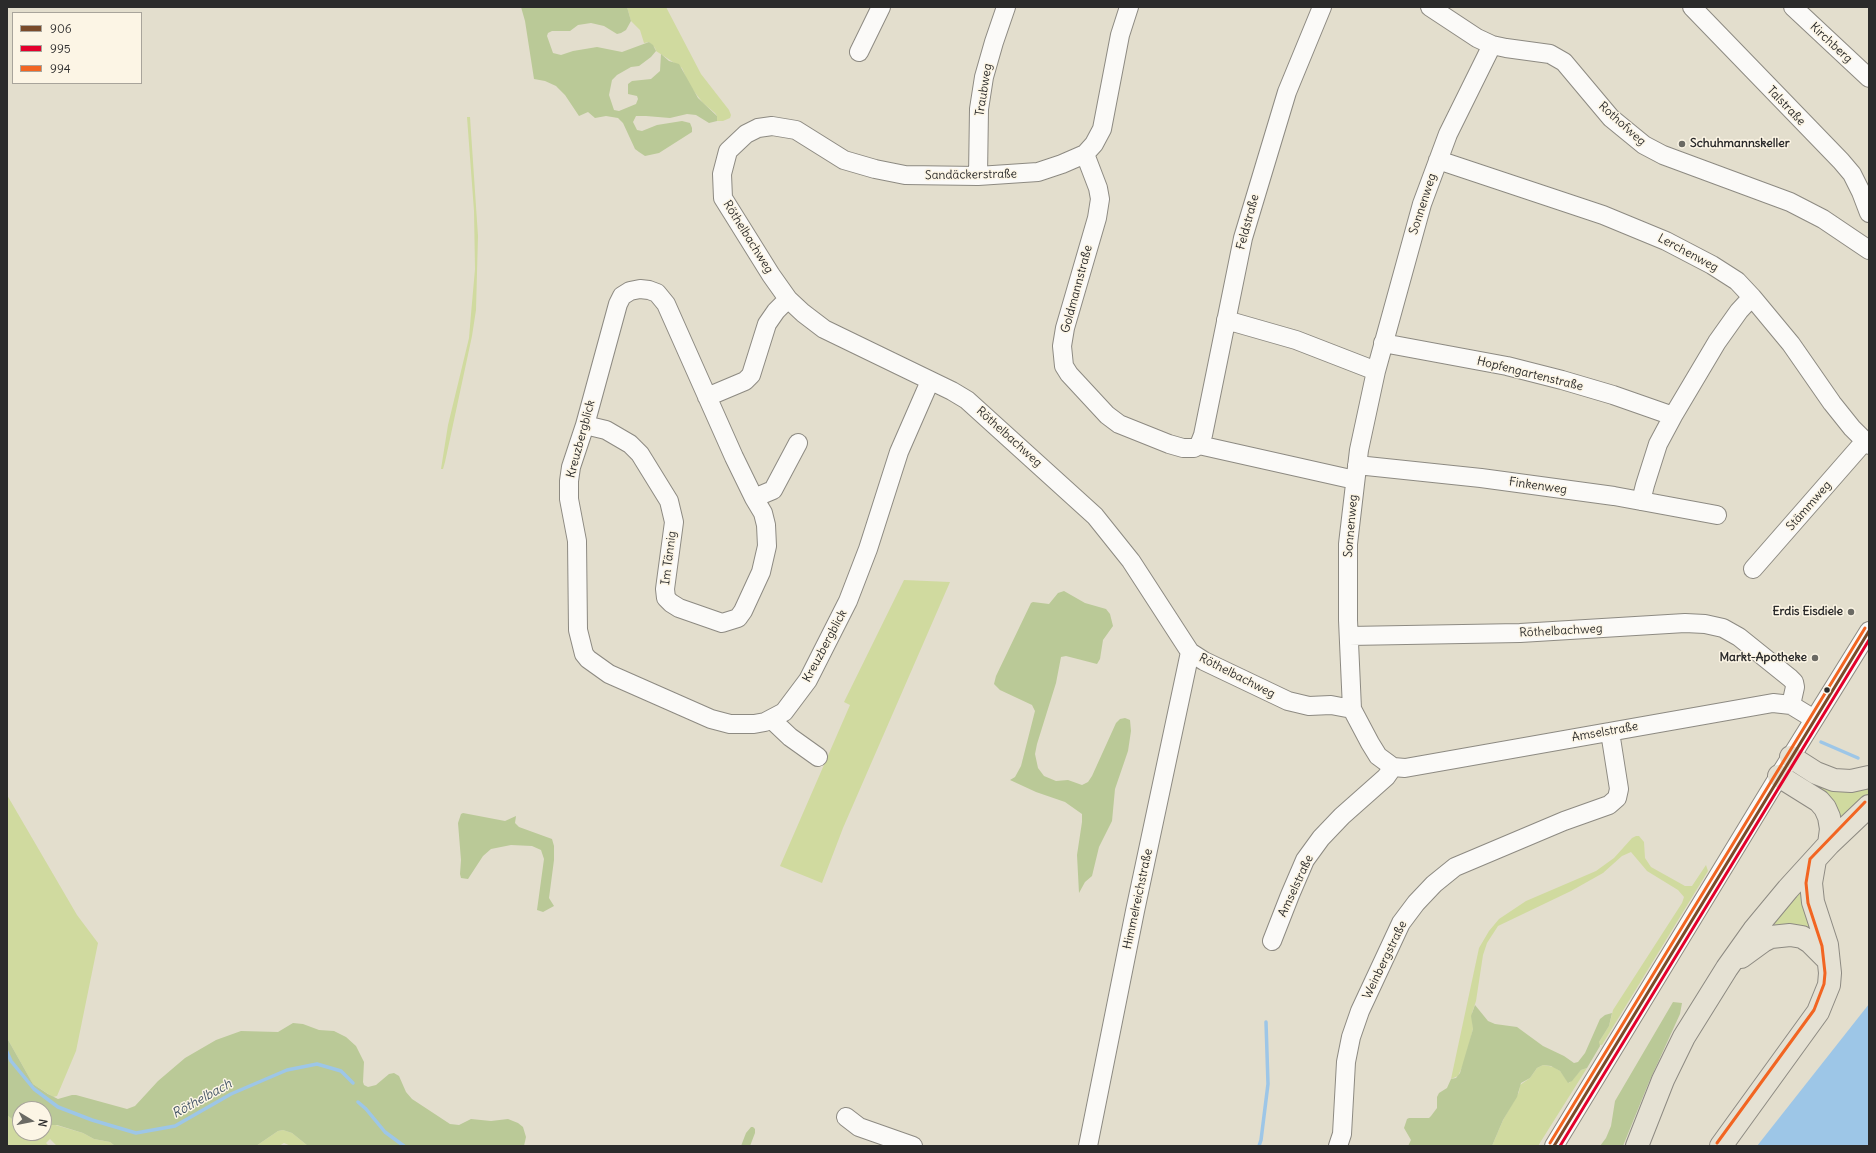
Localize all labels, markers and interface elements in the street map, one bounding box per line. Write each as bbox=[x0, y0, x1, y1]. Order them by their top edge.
legend bbox=[12, 12, 142, 84]
street label: Kirchberg bbox=[1807, 20, 1855, 66]
text: 906 bbox=[50, 21, 72, 36]
text: 995 bbox=[50, 41, 71, 56]
text: 994 bbox=[50, 61, 71, 76]
street label: Traubweg bbox=[973, 63, 995, 117]
street label: Talstraße bbox=[1764, 83, 1808, 129]
street label: Rothofweg bbox=[1595, 99, 1649, 149]
place label: Schuhmannskeller bbox=[1690, 137, 1790, 151]
marker: Schuhmannskeller bbox=[1677, 139, 1687, 149]
street label: Sandäckerstraße bbox=[925, 167, 1017, 183]
street label: Sonnenweg bbox=[1406, 172, 1440, 236]
street label: Feldstraße bbox=[1234, 193, 1262, 251]
street label: Röthelbachweg bbox=[720, 198, 776, 276]
street label: Lerchenweg bbox=[1655, 231, 1721, 275]
street label: Goldmannstraße bbox=[1058, 243, 1096, 335]
street label: Hopfengartenstraße bbox=[1475, 354, 1585, 394]
street label: Kreuzbergblick bbox=[564, 399, 598, 479]
street label: Röthelbachweg bbox=[973, 404, 1045, 470]
street label: Finkenweg bbox=[1508, 475, 1568, 497]
street label: Stämmweg bbox=[1784, 478, 1834, 534]
street label: Sonnenweg bbox=[1341, 494, 1361, 558]
street label: Im Tännig bbox=[659, 530, 679, 586]
place label: Erdis Eisdiele bbox=[1773, 605, 1843, 619]
street label: Kreuzbergblick bbox=[800, 607, 850, 685]
marker: Erdis Eisdiele bbox=[1846, 607, 1856, 617]
street label: Röthelbachweg bbox=[1519, 622, 1603, 640]
street label: Röthelbachweg bbox=[1197, 651, 1277, 701]
place label: Markt-Apotheke bbox=[1719, 651, 1807, 665]
marker: Markt-Apotheke bbox=[1810, 653, 1820, 663]
unlabelled marker bbox=[1822, 685, 1832, 695]
street label: Amselstraße bbox=[1571, 719, 1639, 745]
street label: Himmelreichstraße bbox=[1120, 847, 1156, 951]
street label: Amselstraße bbox=[1275, 853, 1317, 919]
street label: Weinbergstraße bbox=[1360, 919, 1410, 1001]
water label: Röthelbach bbox=[169, 1076, 235, 1122]
north arrow bbox=[12, 1101, 52, 1141]
text: N bbox=[35, 1118, 50, 1128]

